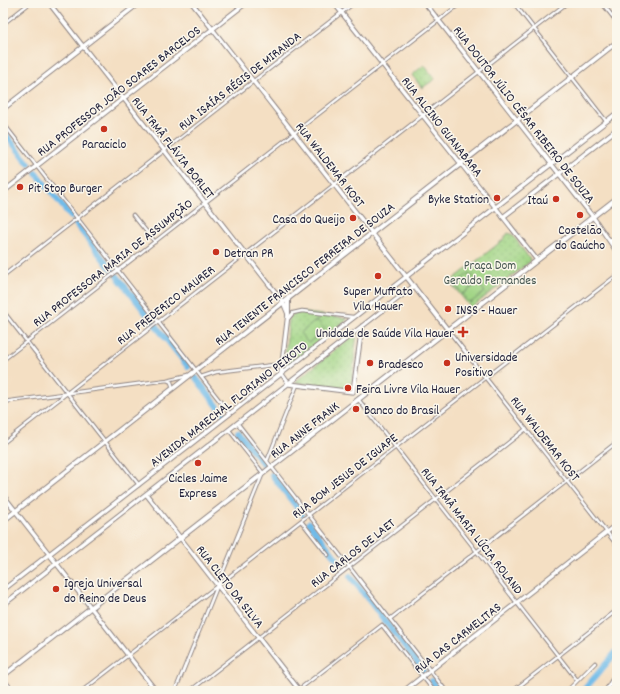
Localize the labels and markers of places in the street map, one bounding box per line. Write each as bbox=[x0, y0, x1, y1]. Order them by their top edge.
marker: Paraciclo bbox=[99, 124, 109, 134]
place label: Paraciclo bbox=[82, 136, 127, 155]
place label: Pit Stop Burger bbox=[28, 180, 102, 199]
marker: Pit Stop Burger bbox=[15, 182, 25, 192]
place label: Byke Station bbox=[428, 191, 489, 210]
place label: Itaú bbox=[527, 192, 548, 211]
marker: Byke Station bbox=[492, 193, 502, 203]
marker: Itaú bbox=[551, 194, 561, 204]
marker: Costelão do Gaúcho bbox=[575, 210, 585, 220]
place label: Casa do Queijo bbox=[273, 211, 345, 230]
marker: Casa do Queijo bbox=[348, 213, 358, 223]
place label: Costelão do Gaúcho bbox=[555, 222, 605, 256]
place label: Detran PR bbox=[224, 245, 273, 264]
marker: Detran PR bbox=[211, 247, 221, 257]
marker: Super Muffato Vila Hauer bbox=[373, 271, 383, 281]
place label: Super Muffato Vila Hauer bbox=[343, 283, 413, 317]
place label: INSS - Hauer bbox=[456, 302, 517, 321]
marker: INSS - Hauer bbox=[443, 304, 453, 314]
place label: Unidade de Saúde Vila Hauer bbox=[316, 325, 454, 344]
marker: Unidade de Saúde Vila Hauer bbox=[457, 326, 469, 338]
place label: Universidade Positivo bbox=[455, 349, 518, 383]
place label: Bradesco bbox=[378, 356, 424, 375]
marker: Bradesco bbox=[365, 358, 375, 368]
marker: Universidade Positivo bbox=[442, 358, 452, 368]
place label: Feira Livre Vila Hauer bbox=[356, 381, 460, 400]
marker: Feira Livre Vila Hauer bbox=[343, 383, 353, 393]
place label: Banco do Brasil bbox=[364, 402, 439, 421]
marker: Banco do Brasil bbox=[351, 404, 361, 414]
marker: Cicles Jaime Express bbox=[193, 458, 203, 468]
place label: Cicles Jaime Express bbox=[168, 470, 228, 504]
place label: Igreja Universal do Reino de Deus bbox=[64, 575, 146, 609]
marker: Igreja Universal do Reino de Deus bbox=[51, 584, 61, 594]

